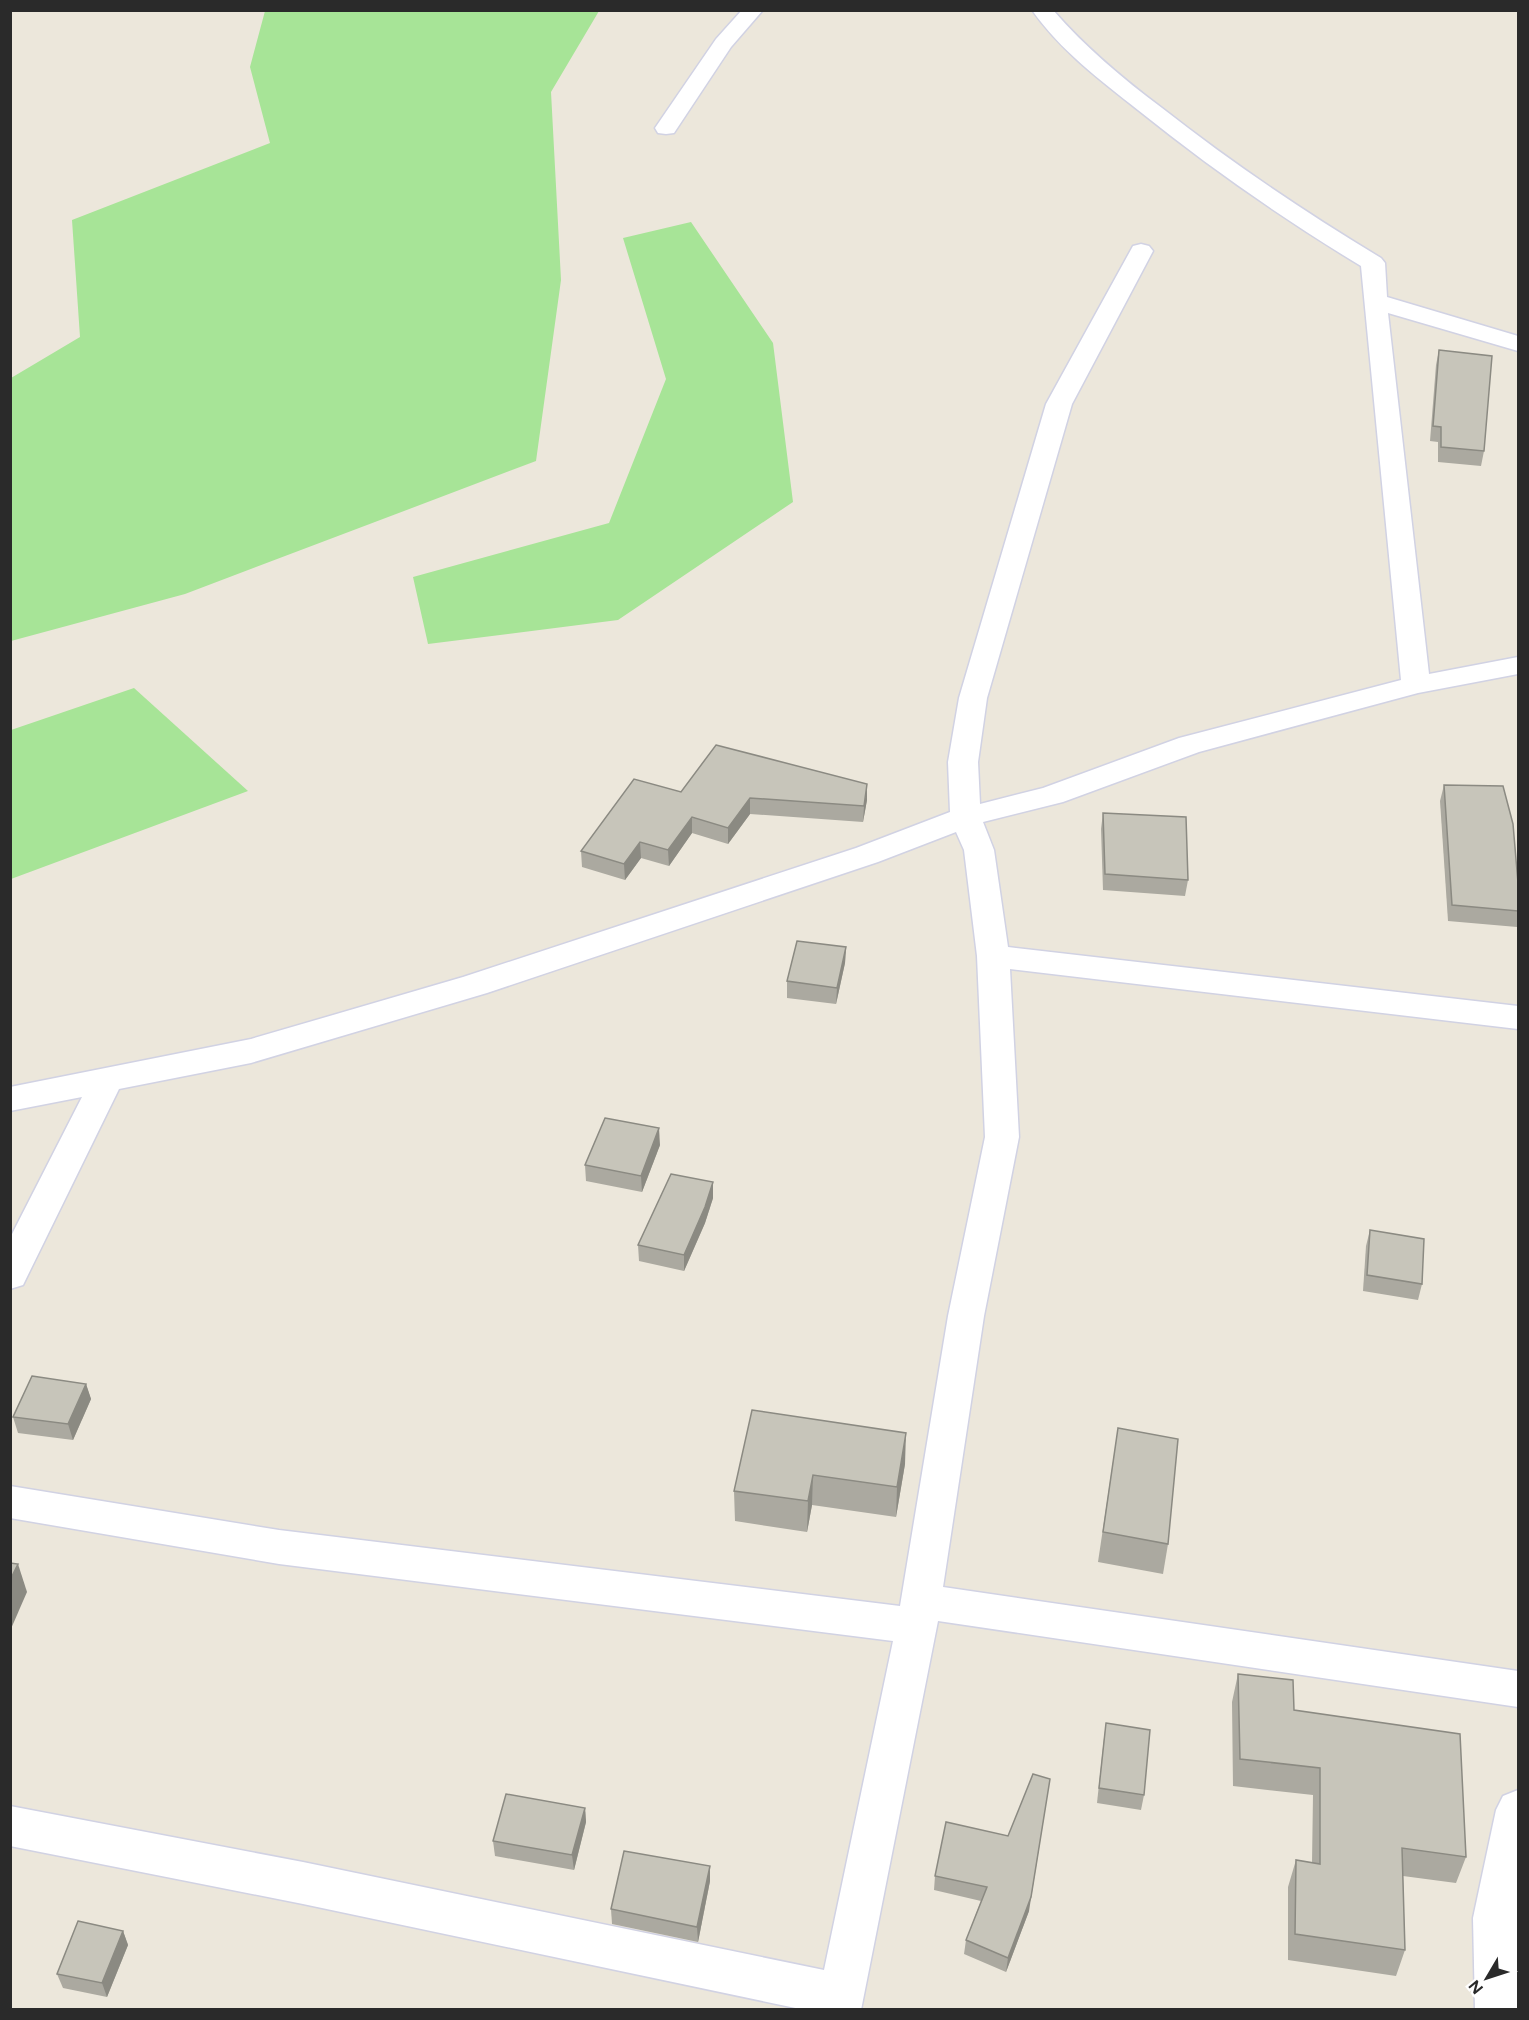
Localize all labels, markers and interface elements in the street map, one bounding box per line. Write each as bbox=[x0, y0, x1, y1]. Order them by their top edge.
north arrow bbox=[1457, 1948, 1517, 2008]
text: N bbox=[1464, 1976, 1487, 1998]

